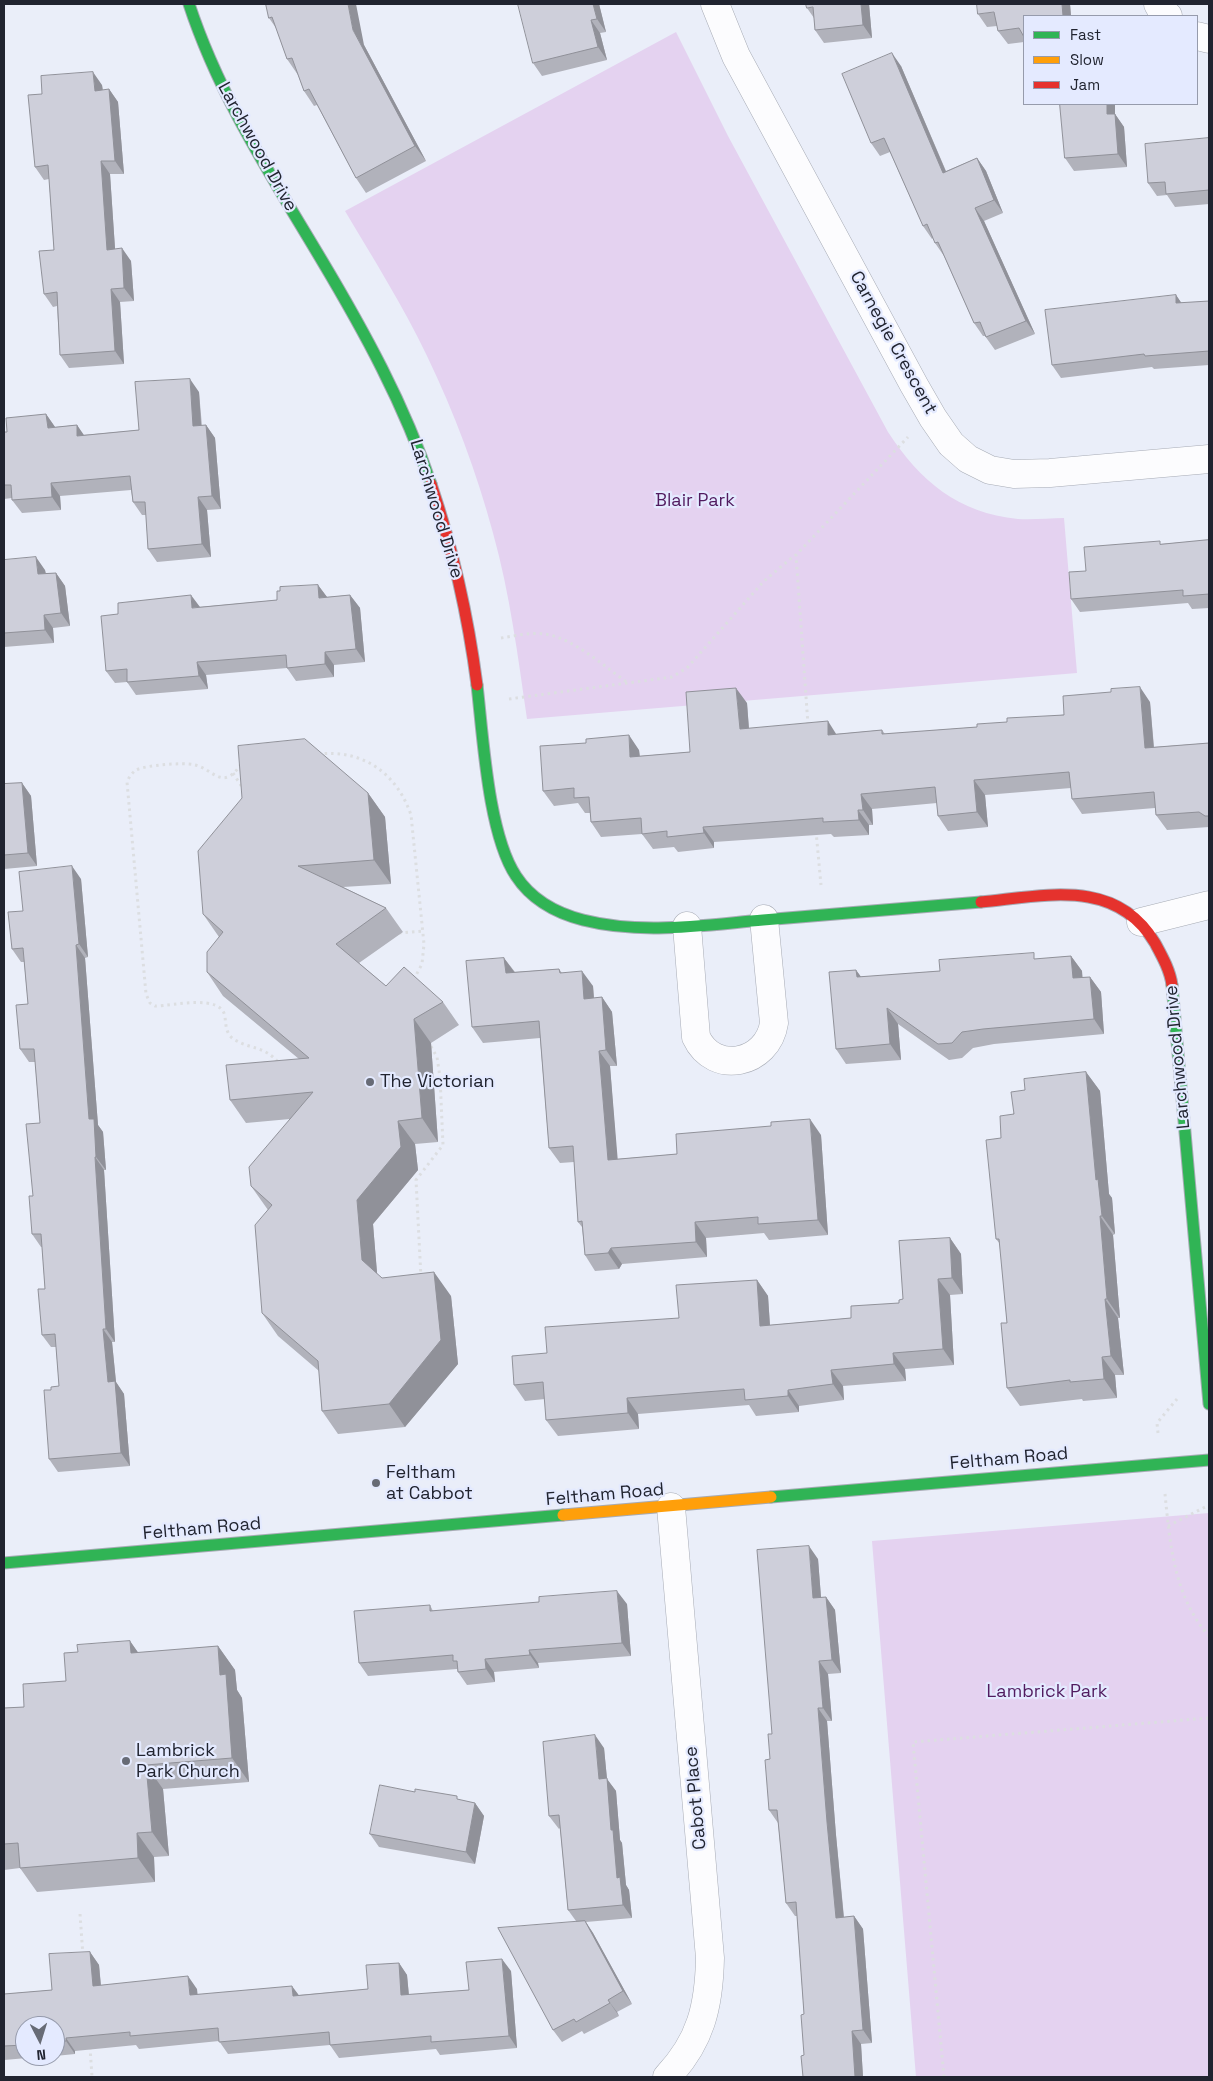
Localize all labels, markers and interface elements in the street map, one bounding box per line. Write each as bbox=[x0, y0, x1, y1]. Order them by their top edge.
legend bbox=[1023, 15, 1198, 105]
text: Fast bbox=[1070, 25, 1101, 44]
text: Slow bbox=[1070, 50, 1104, 69]
text: Jam bbox=[1070, 75, 1100, 94]
street label: Larchwood Drive bbox=[213, 79, 301, 215]
street label: Carnegie Crescent bbox=[845, 268, 941, 418]
street label: Larchwood Drive bbox=[405, 437, 467, 581]
park label: Blair Park bbox=[655, 490, 735, 512]
street label: Larchwood Drive bbox=[1161, 984, 1195, 1130]
place label: The Victorian bbox=[380, 1071, 495, 1093]
marker: The Victorian bbox=[364, 1076, 376, 1088]
street label: Feltham Road bbox=[949, 1443, 1069, 1475]
place label: Feltham at Cabbot bbox=[386, 1462, 473, 1505]
marker: Feltham at Cabbot bbox=[370, 1477, 382, 1489]
street label: Feltham Road bbox=[545, 1479, 665, 1511]
street label: Feltham Road bbox=[142, 1513, 262, 1545]
park label: Lambrick Park bbox=[987, 1681, 1107, 1703]
place label: Lambrick Park Church bbox=[136, 1740, 240, 1782]
street label: Cabot Place bbox=[681, 1745, 711, 1851]
marker: Lambrick Park Church bbox=[120, 1755, 132, 1767]
north arrow bbox=[15, 2016, 65, 2066]
text: N bbox=[36, 2046, 47, 2064]

